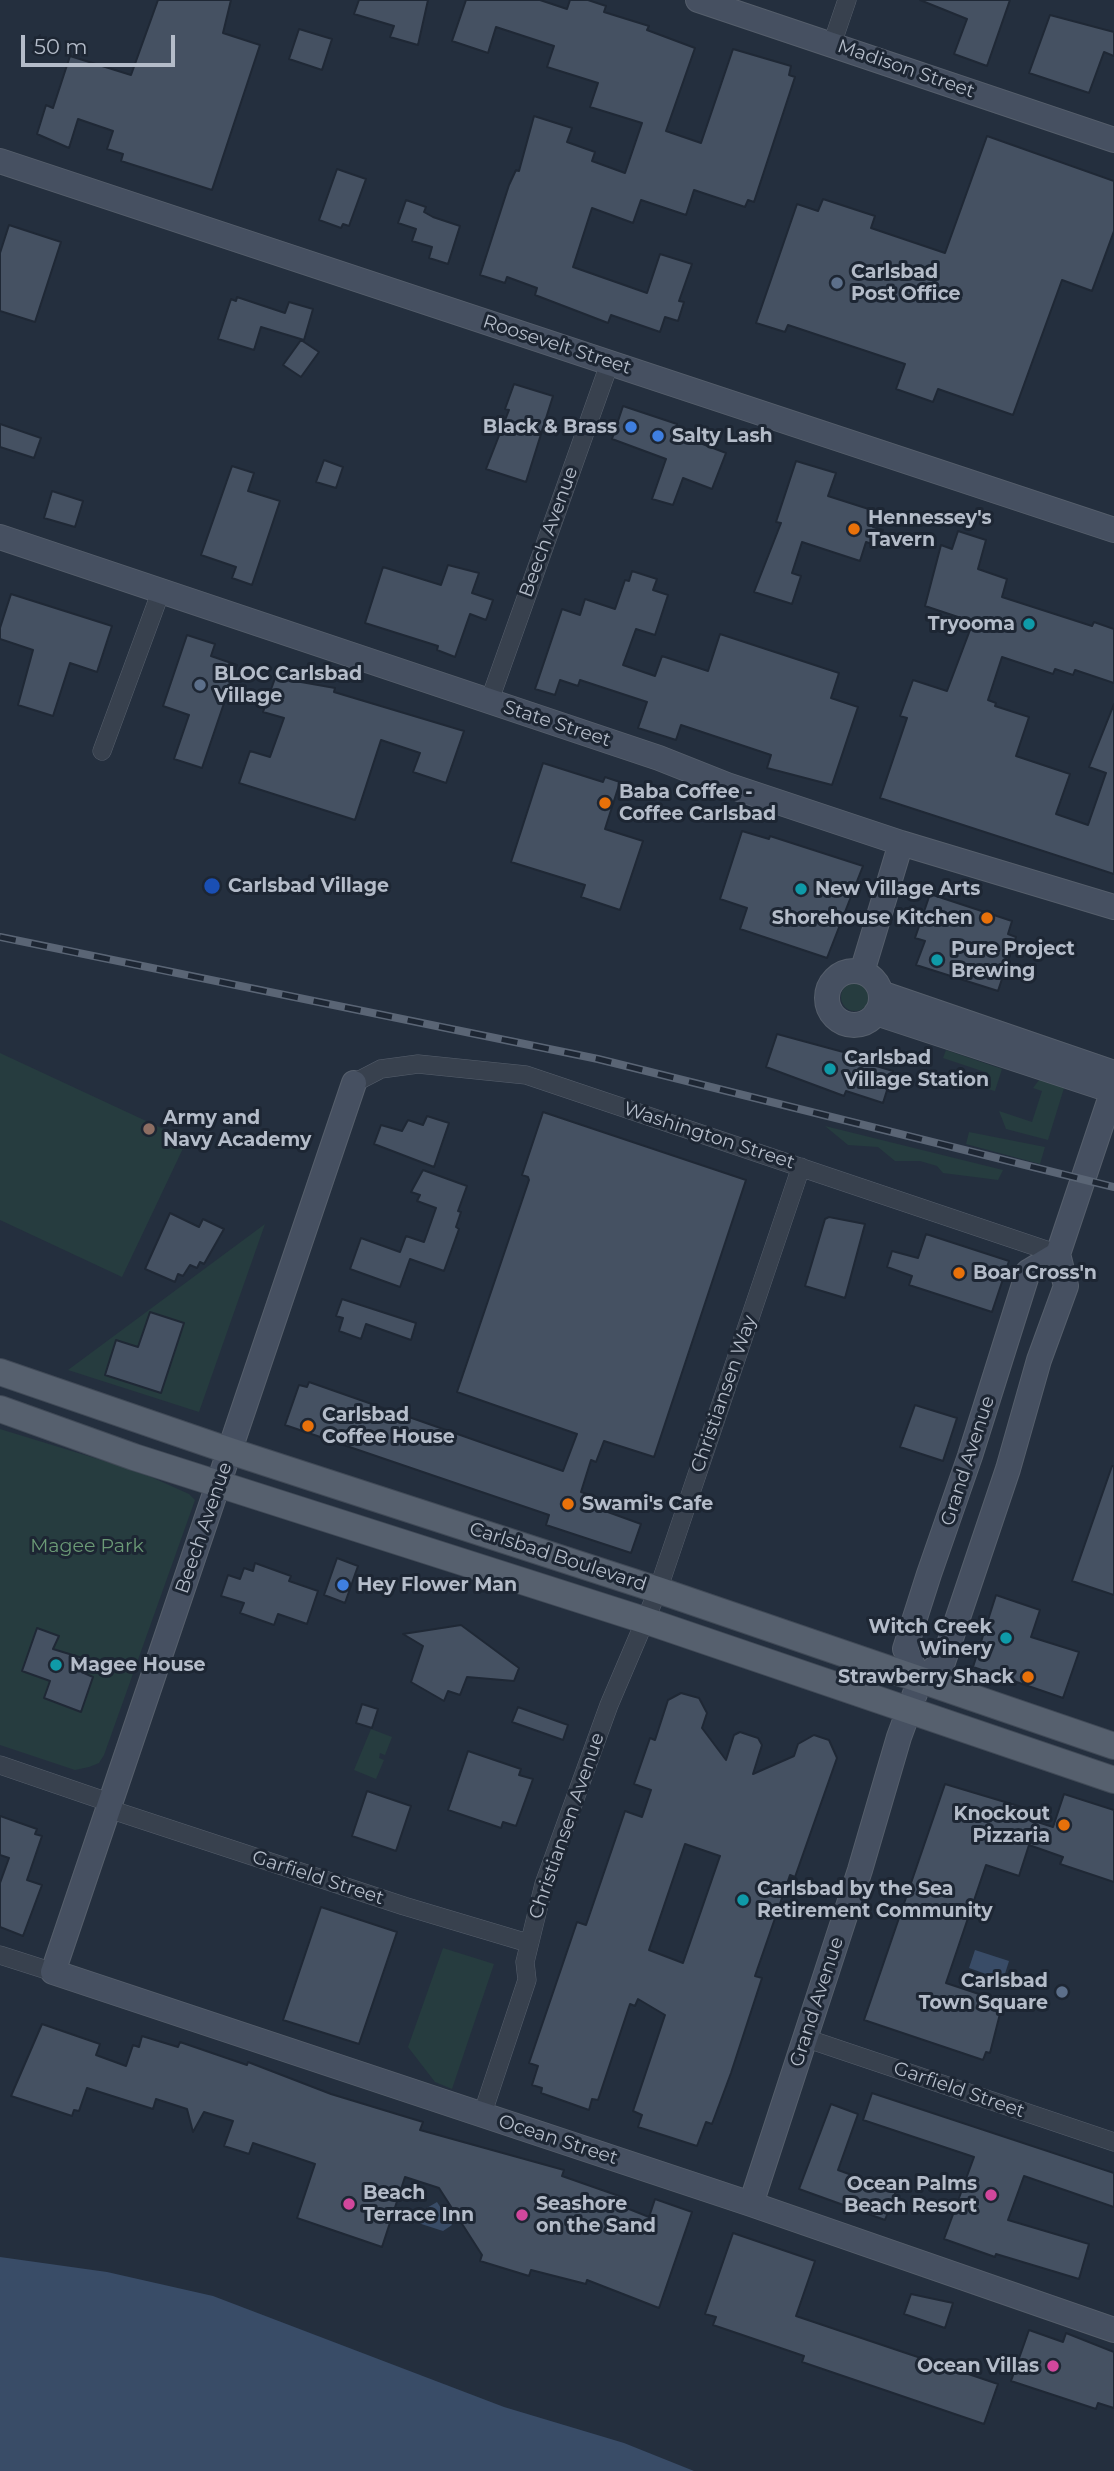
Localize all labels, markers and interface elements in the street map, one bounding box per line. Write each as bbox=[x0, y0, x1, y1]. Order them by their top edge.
scale bar bbox=[24, 21, 178, 65]
text: 50 m bbox=[34, 34, 88, 59]
street label: Madison Street bbox=[834, 35, 978, 103]
place label: Carlsbad Post Office bbox=[851, 261, 960, 305]
marker: Carlsbad Post Office bbox=[829, 275, 845, 291]
street label: Roosevelt Street bbox=[480, 310, 634, 380]
place label: Black & Brass bbox=[483, 416, 617, 438]
marker: Black & Brass bbox=[623, 419, 639, 435]
place label: Salty Lash bbox=[672, 425, 773, 447]
marker: Salty Lash bbox=[650, 428, 666, 444]
street label: Beech Avenue bbox=[515, 464, 583, 600]
place label: Hennessey's Tavern bbox=[868, 507, 992, 551]
marker: Hennessey's Tavern bbox=[846, 521, 862, 537]
place label: Tryooma bbox=[928, 613, 1015, 635]
marker: Tryooma bbox=[1021, 616, 1037, 632]
place label: BLOC Carlsbad Village bbox=[214, 663, 362, 707]
marker: BLOC Carlsbad Village bbox=[192, 677, 208, 693]
street label: State Street bbox=[500, 696, 614, 752]
place label: Baba Coffee - Coffee Carlsbad bbox=[619, 781, 776, 825]
marker: Baba Coffee - Coffee Carlsbad bbox=[597, 795, 613, 811]
place label: Carlsbad Village bbox=[228, 875, 389, 897]
marker: Carlsbad Village bbox=[202, 876, 222, 896]
place label: New Village Arts bbox=[815, 878, 980, 900]
marker: New Village Arts bbox=[793, 881, 809, 897]
place label: Shorehouse Kitchen bbox=[772, 907, 973, 929]
marker: Shorehouse Kitchen bbox=[979, 910, 995, 926]
place label: Pure Project Brewing bbox=[951, 938, 1075, 982]
marker: Pure Project Brewing bbox=[929, 952, 945, 968]
place label: Carlsbad Village Station bbox=[844, 1047, 989, 1091]
marker: Carlsbad Village Station bbox=[822, 1061, 838, 1077]
street label: Washington Street bbox=[620, 1098, 798, 1174]
place label: Army and Navy Academy bbox=[163, 1107, 311, 1151]
marker: Army and Navy Academy bbox=[141, 1121, 157, 1137]
place label: Boar Cross'n bbox=[973, 1262, 1097, 1284]
marker: Boar Cross'n bbox=[951, 1265, 967, 1281]
street label: Christiansen Way bbox=[686, 1312, 762, 1476]
street label: Grand Avenue bbox=[936, 1393, 1000, 1529]
place label: Carlsbad Coffee House bbox=[322, 1404, 455, 1448]
marker: Carlsbad Coffee House bbox=[300, 1418, 316, 1434]
street label: Beech Avenue bbox=[171, 1459, 237, 1597]
place label: Swami's Cafe bbox=[582, 1493, 713, 1515]
marker: Swami's Cafe bbox=[560, 1496, 576, 1512]
street label: Carlsbad Boulevard bbox=[466, 1518, 650, 1596]
park label: Magee Park bbox=[30, 1535, 144, 1557]
place label: Hey Flower Man bbox=[357, 1574, 517, 1596]
marker: Hey Flower Man bbox=[335, 1577, 351, 1593]
place label: Witch Creek Winery bbox=[868, 1616, 992, 1660]
marker: Witch Creek Winery bbox=[998, 1630, 1014, 1646]
place label: Magee House bbox=[70, 1654, 206, 1676]
marker: Magee House bbox=[48, 1657, 64, 1673]
place label: Strawberry Shack bbox=[838, 1666, 1014, 1688]
marker: Strawberry Shack bbox=[1020, 1669, 1036, 1685]
street label: Christiansen Avenue bbox=[524, 1730, 610, 1922]
place label: Knockout Pizzaria bbox=[954, 1803, 1050, 1847]
marker: Knockout Pizzaria bbox=[1056, 1817, 1072, 1833]
street label: Garfield Street bbox=[249, 1846, 387, 1910]
place label: Carlsbad by the Sea Retirement Community bbox=[757, 1878, 992, 1922]
marker: Carlsbad by the Sea Retirement Community bbox=[735, 1892, 751, 1908]
street label: Grand Avenue bbox=[785, 1934, 849, 2070]
place label: Carlsbad Town Square bbox=[919, 1970, 1048, 2014]
marker: Carlsbad Town Square bbox=[1054, 1984, 1070, 2000]
street label: Garfield Street bbox=[890, 2057, 1028, 2123]
street label: Ocean Street bbox=[495, 2110, 621, 2170]
place label: Ocean Palms Beach Resort bbox=[844, 2173, 977, 2217]
place label: Beach Terrace Inn bbox=[363, 2182, 474, 2226]
marker: Ocean Palms Beach Resort bbox=[983, 2187, 999, 2203]
place label: Seashore on the Sand bbox=[536, 2193, 656, 2237]
marker: Beach Terrace Inn bbox=[341, 2196, 357, 2212]
marker: Seashore on the Sand bbox=[514, 2207, 530, 2223]
place label: Ocean Villas bbox=[917, 2355, 1039, 2377]
marker: Ocean Villas bbox=[1045, 2358, 1061, 2374]

